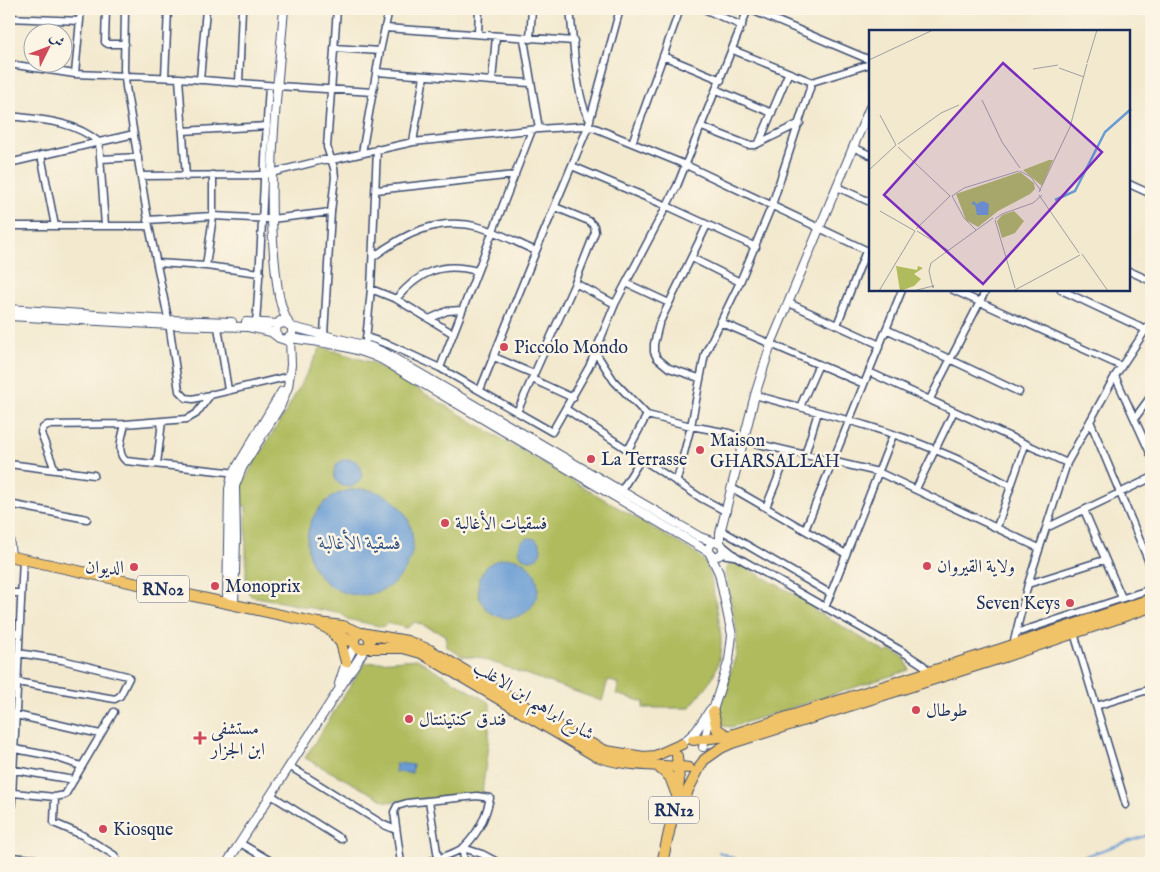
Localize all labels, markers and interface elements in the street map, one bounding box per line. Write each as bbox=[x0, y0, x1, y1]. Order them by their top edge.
north arrow bbox=[22, 22, 72, 72]
text: ش bbox=[46, 29, 68, 51]
inset map bbox=[869, 30, 1130, 291]
place label: Piccolo Mondo bbox=[514, 337, 628, 360]
marker: Piccolo Mondo bbox=[498, 341, 510, 353]
place label: Maison GHARSALLAH bbox=[710, 430, 840, 474]
marker: Maison GHARSALLAH bbox=[694, 444, 706, 456]
place label: La Terrasse bbox=[601, 449, 687, 472]
marker: La Terrasse bbox=[585, 453, 597, 465]
place label: فسقيات الأغالبة bbox=[455, 510, 547, 536]
marker: فسقيات الأغالبة bbox=[439, 517, 451, 529]
water label: فسقية الأغالبة bbox=[317, 529, 401, 556]
place label: ولاية القيروان bbox=[937, 556, 1015, 579]
place label: الديوان bbox=[85, 557, 124, 580]
marker: ولاية القيروان bbox=[921, 560, 933, 572]
marker: الديوان bbox=[128, 561, 140, 573]
road number: RN02 bbox=[137, 576, 189, 602]
place label: Monoprix bbox=[225, 576, 301, 599]
marker: Monoprix bbox=[209, 580, 221, 592]
place label: Seven Keys bbox=[976, 593, 1060, 616]
marker: Seven Keys bbox=[1064, 597, 1076, 609]
street label: شارع ابراهيم ابن الاغلب bbox=[466, 656, 598, 751]
place label: طوطال bbox=[926, 700, 968, 723]
marker: طوطال bbox=[910, 704, 922, 716]
place label: فندق كنتيننتال bbox=[419, 709, 507, 732]
marker: فندق كنتيننتال bbox=[403, 713, 415, 725]
place label: مستشفى ابن الجزار bbox=[209, 718, 265, 762]
marker: مستشفى ابن الجزار bbox=[193, 731, 207, 745]
road number: RN12 bbox=[649, 796, 699, 824]
place label: Kiosque bbox=[113, 819, 173, 842]
marker: Kiosque bbox=[97, 823, 109, 835]

